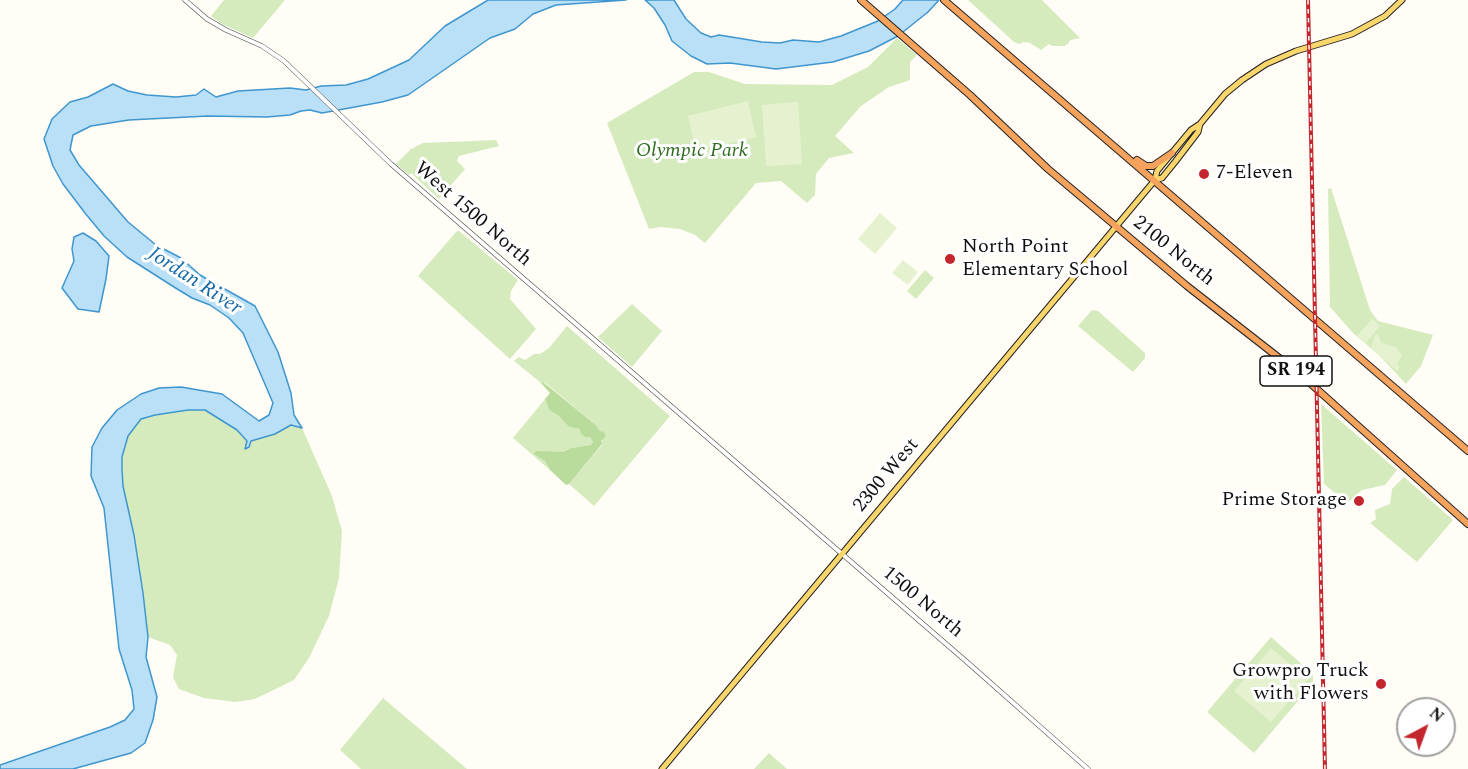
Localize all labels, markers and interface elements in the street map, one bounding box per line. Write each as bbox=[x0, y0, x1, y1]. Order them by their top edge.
park label: Olympic Park bbox=[636, 140, 748, 164]
street label: West 1500 North bbox=[408, 157, 536, 273]
place label: 7-Eleven bbox=[1216, 162, 1293, 186]
marker: 7-Eleven bbox=[1197, 167, 1211, 181]
street label: 2100 North bbox=[1127, 212, 1219, 292]
place label: North Point Elementary School bbox=[962, 236, 1128, 283]
water label: Jordan River bbox=[142, 242, 246, 322]
marker: North Point Elementary School bbox=[943, 252, 957, 266]
road number: SR 194 bbox=[1260, 356, 1332, 386]
street label: 2300 West bbox=[849, 434, 925, 518]
place label: Prime Storage bbox=[1221, 489, 1347, 513]
marker: Prime Storage bbox=[1352, 494, 1366, 508]
street label: 1500 North bbox=[877, 562, 967, 644]
place label: Growpro Truck with Flowers bbox=[1232, 660, 1369, 707]
marker: Growpro Truck with Flowers bbox=[1374, 677, 1388, 691]
north arrow bbox=[1396, 697, 1456, 757]
text: N bbox=[1424, 702, 1449, 728]

